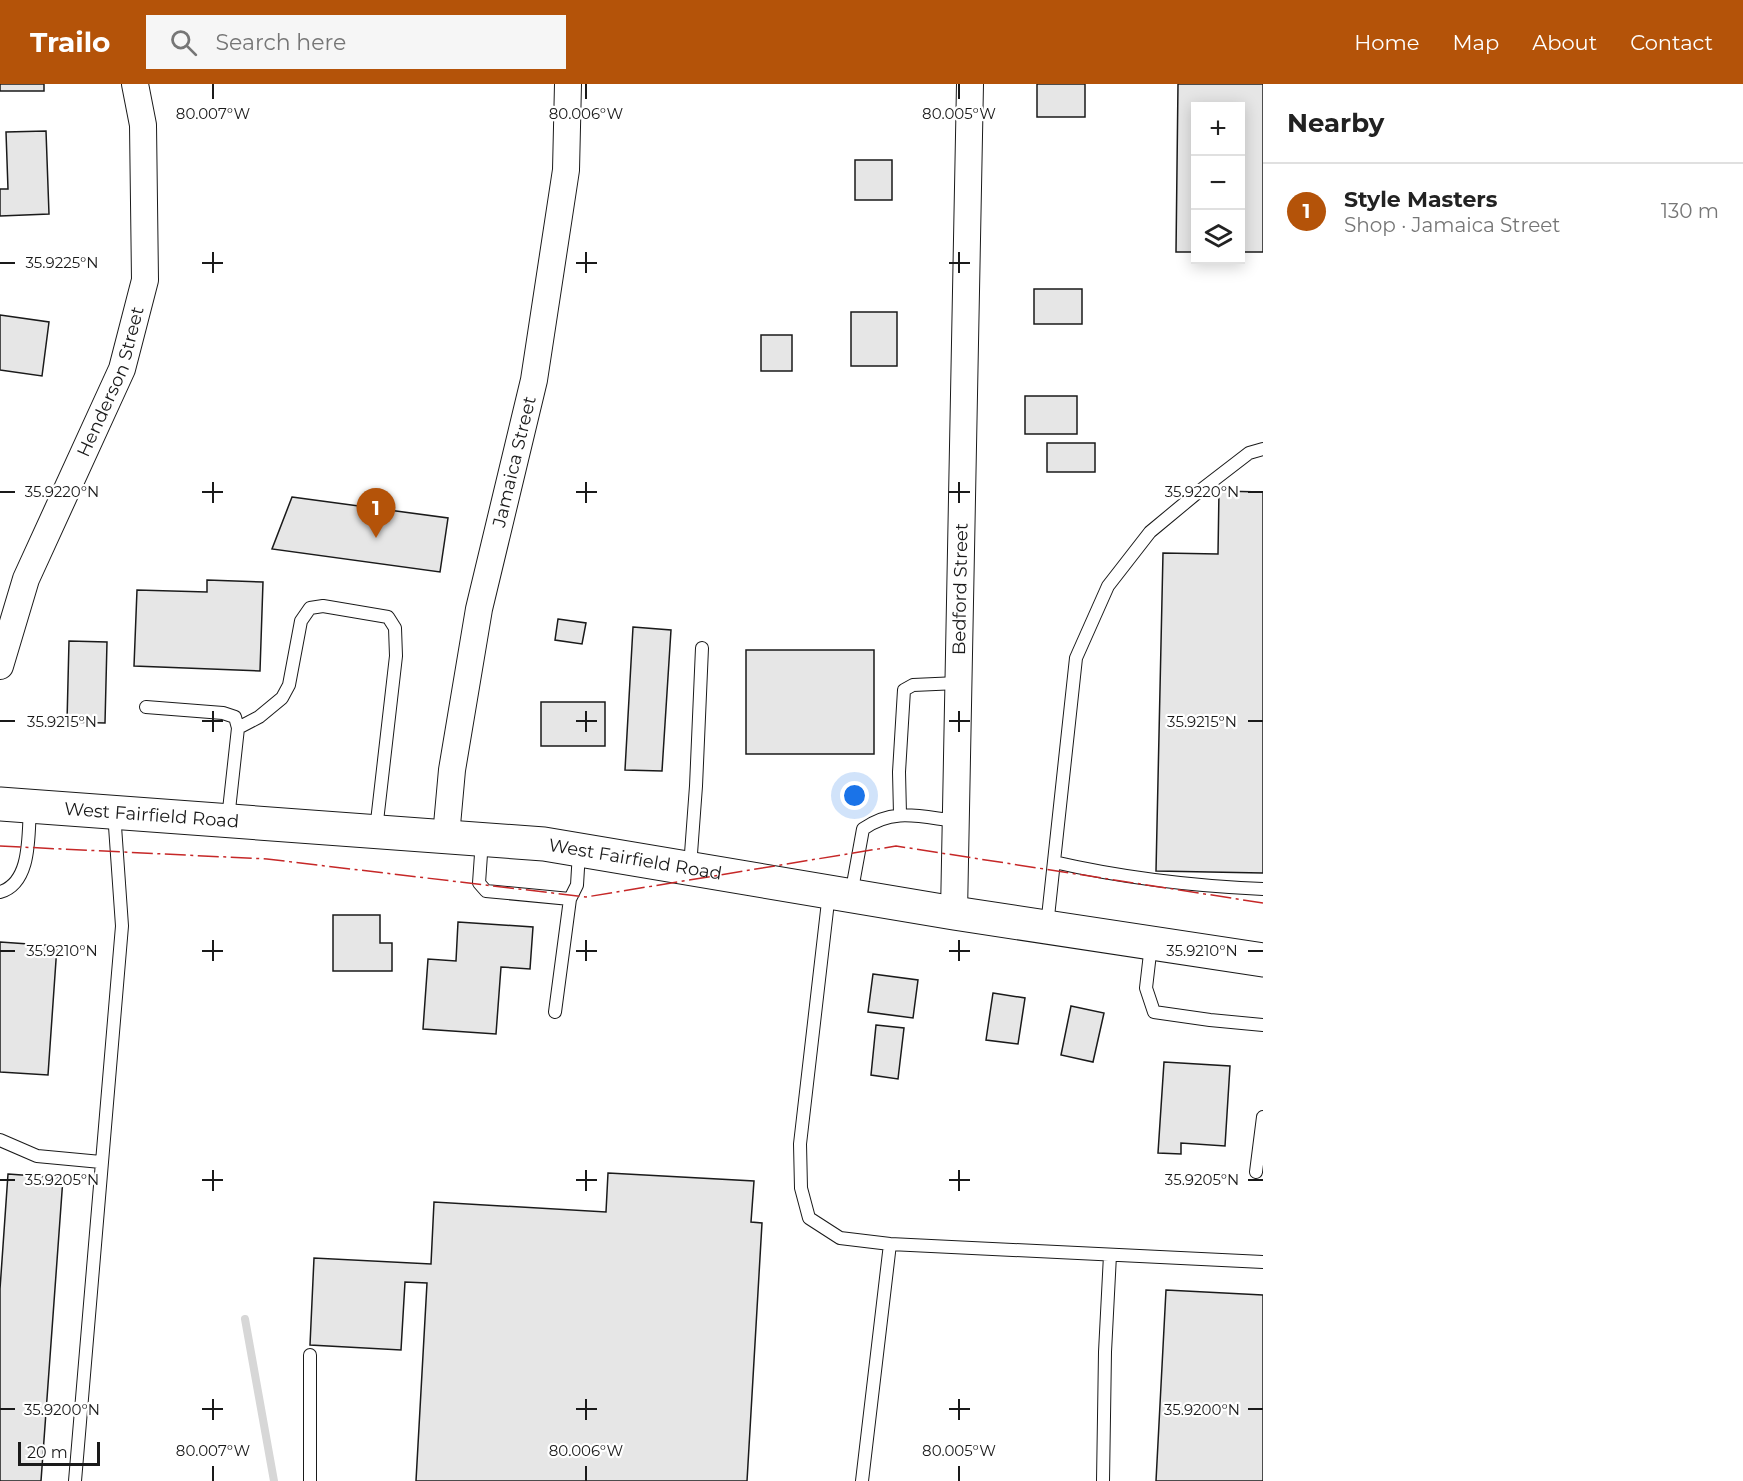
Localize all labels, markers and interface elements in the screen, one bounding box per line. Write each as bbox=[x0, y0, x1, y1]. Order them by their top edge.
search box bbox=[146, 15, 566, 69]
text: Trailo bbox=[30, 25, 110, 59]
icon: search bbox=[167, 26, 200, 59]
text: Search here bbox=[215, 29, 346, 56]
text: Home bbox=[1354, 30, 1419, 55]
text: Map bbox=[1452, 30, 1499, 55]
text: About bbox=[1532, 30, 1597, 55]
text: Contact bbox=[1630, 30, 1713, 55]
map controls bbox=[1191, 102, 1245, 264]
button: + bbox=[1191, 102, 1245, 156]
text: 80.007°W bbox=[176, 104, 251, 123]
text: 80.006°W bbox=[549, 104, 624, 123]
text: 80.005°W bbox=[922, 104, 996, 123]
text: Nearby bbox=[1287, 107, 1384, 139]
button: − bbox=[1191, 156, 1245, 210]
text: Style Masters bbox=[1344, 186, 1497, 213]
text: 1 bbox=[1303, 199, 1310, 223]
text: 130 m bbox=[1661, 199, 1719, 223]
button: layers bbox=[1191, 210, 1245, 264]
text: Shop · Jamaica Street bbox=[1344, 213, 1560, 237]
text: 35.9225°N bbox=[26, 253, 98, 272]
street label: Henderson Street bbox=[72, 304, 149, 460]
street label: Jamaica Street bbox=[488, 394, 541, 530]
text: 35.9220°N bbox=[25, 482, 99, 501]
text: 35.9220°N bbox=[1165, 482, 1239, 501]
pin: 1 bbox=[356, 488, 395, 538]
street label: Bedford Street bbox=[948, 523, 973, 655]
text: 35.9215°N bbox=[27, 712, 97, 731]
text: 35.9215°N bbox=[1167, 712, 1237, 731]
your location bbox=[840, 781, 869, 810]
street label: West Fairfield Road bbox=[63, 798, 240, 833]
street label: West Fairfield Road bbox=[547, 834, 724, 885]
text: 35.9210°N bbox=[26, 941, 98, 960]
text: 35.9210°N bbox=[1166, 941, 1238, 960]
text: 35.9205°N bbox=[25, 1170, 99, 1189]
text: 35.9205°N bbox=[1165, 1170, 1239, 1189]
text: 35.9200°N bbox=[24, 1400, 100, 1419]
text: 35.9200°N bbox=[1164, 1400, 1240, 1419]
scale bar bbox=[18, 1439, 100, 1466]
text: 80.007°W bbox=[176, 1441, 251, 1460]
text: 80.006°W bbox=[549, 1441, 624, 1460]
text: 80.005°W bbox=[922, 1441, 996, 1460]
text: 20 m bbox=[27, 1443, 68, 1462]

